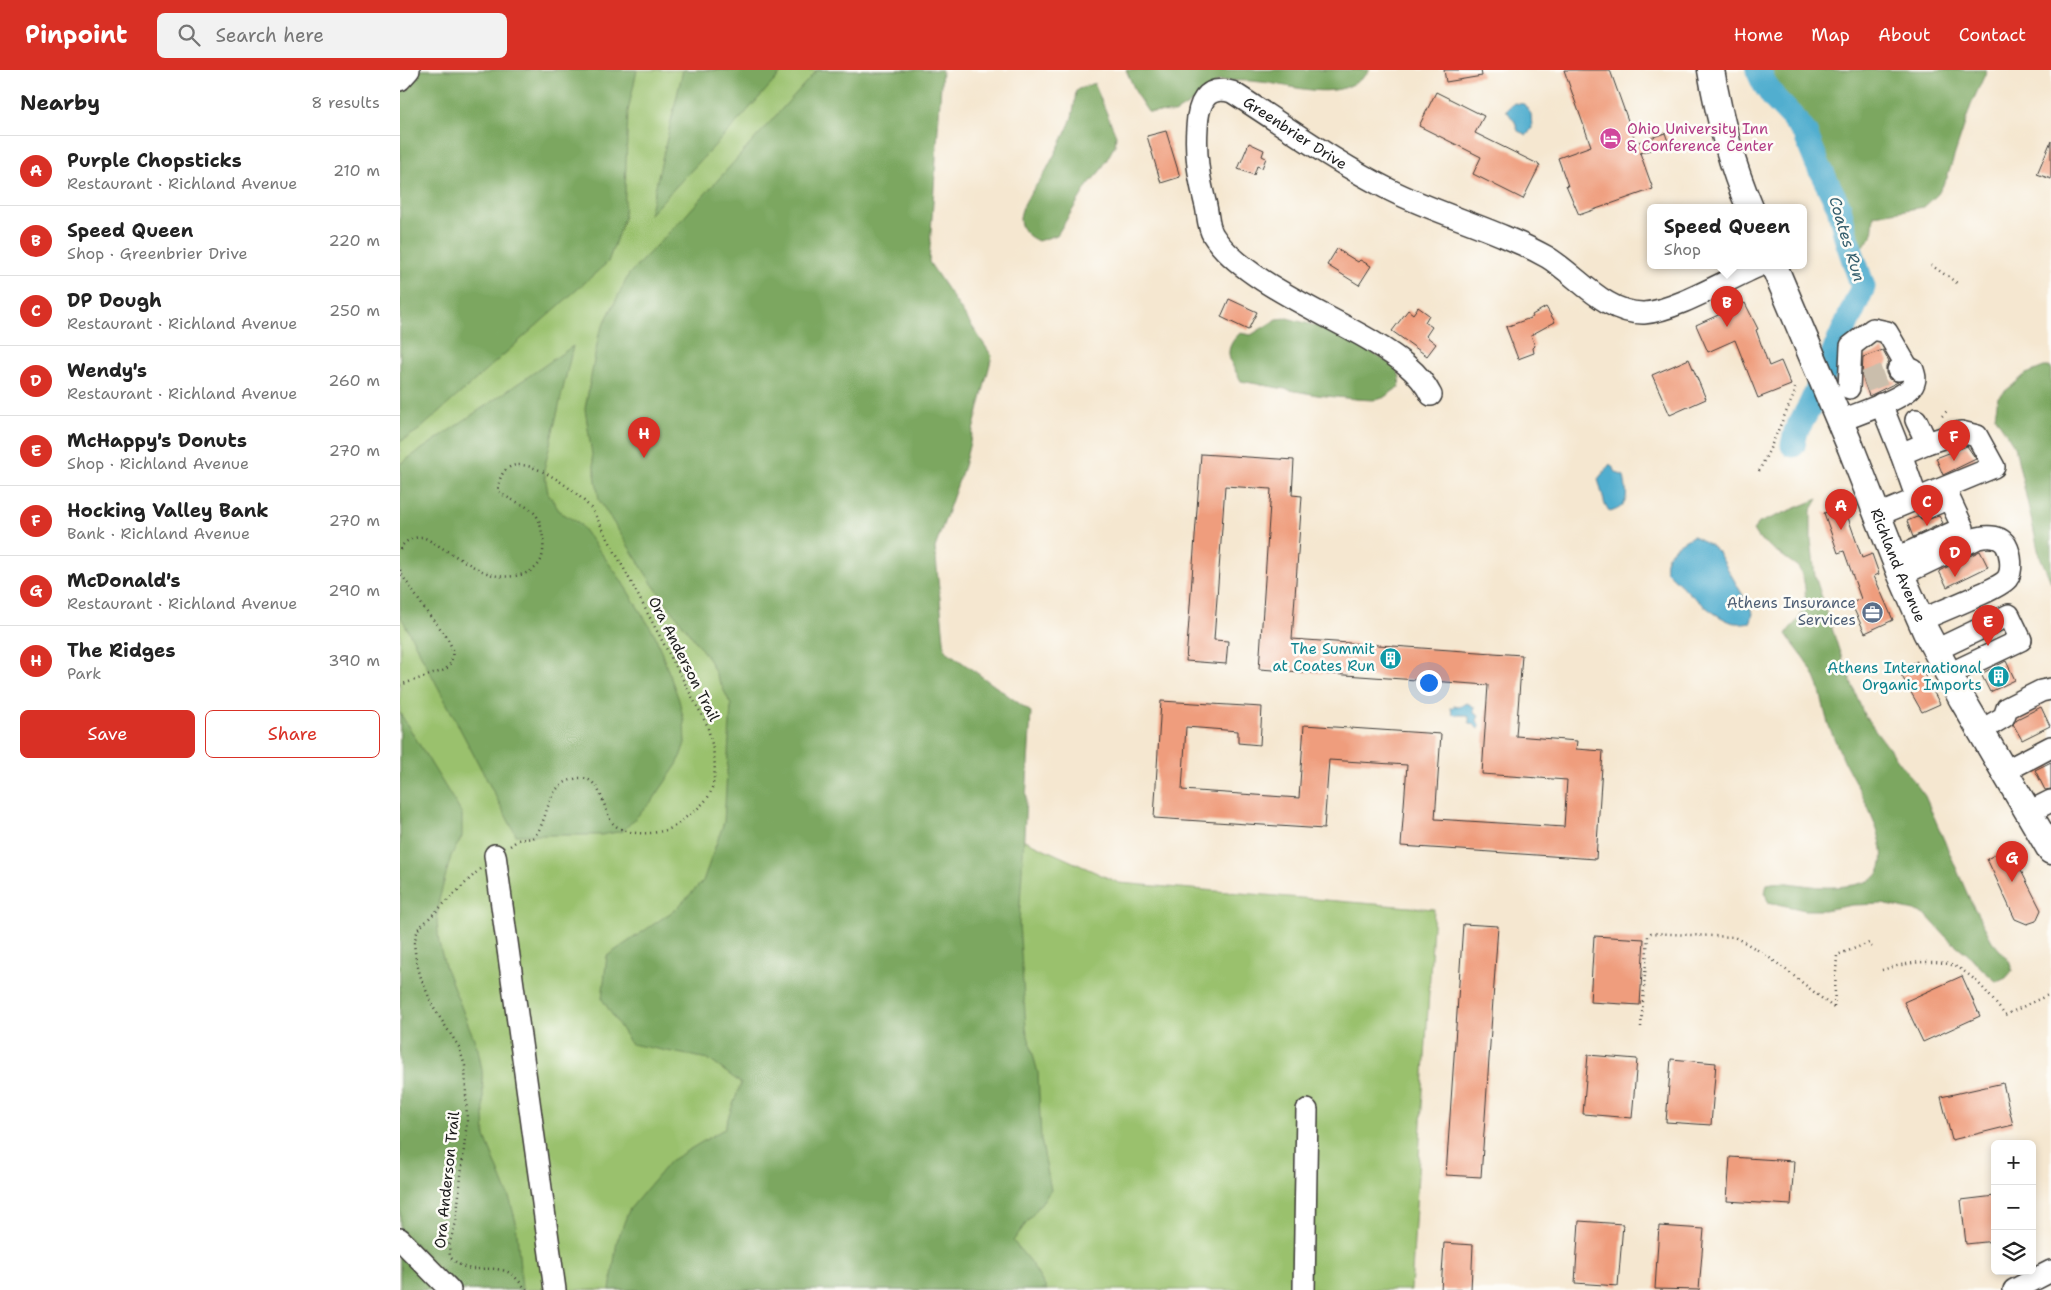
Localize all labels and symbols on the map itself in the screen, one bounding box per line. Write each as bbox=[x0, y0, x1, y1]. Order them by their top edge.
street label: Greenbrier Drive bbox=[1239, 92, 1351, 174]
place label: Ohio University Inn & Conference Center bbox=[1627, 119, 1774, 156]
hotel icon: Ohio University Inn & Conference Center bbox=[1599, 126, 1623, 150]
water label: Coates Run bbox=[1824, 194, 1870, 284]
pin: B bbox=[1711, 286, 1743, 327]
pin: H bbox=[628, 417, 660, 458]
pin: F bbox=[1938, 420, 1970, 461]
pin: C bbox=[1911, 485, 1943, 526]
pin: A bbox=[1825, 489, 1857, 530]
street label: Richland Avenue bbox=[1866, 505, 1930, 625]
pin: D bbox=[1939, 536, 1971, 577]
street label: Ora Anderson Trail bbox=[644, 593, 724, 725]
place label: Athens Insurance Services bbox=[1727, 593, 1856, 630]
office icon: Athens Insurance Services bbox=[1860, 600, 1884, 624]
pin: E bbox=[1972, 605, 2004, 646]
place label: The Summit at Coates Run bbox=[1272, 639, 1375, 676]
building icon: The Summit at Coates Run bbox=[1379, 646, 1403, 670]
place label: Athens International Organic Imports bbox=[1827, 658, 1982, 695]
building icon: Athens International Organic Imports bbox=[1986, 665, 2010, 689]
your location bbox=[1416, 670, 1442, 696]
pin: G bbox=[1996, 841, 2028, 882]
street label: Ora Anderson Trail bbox=[430, 1110, 464, 1250]

